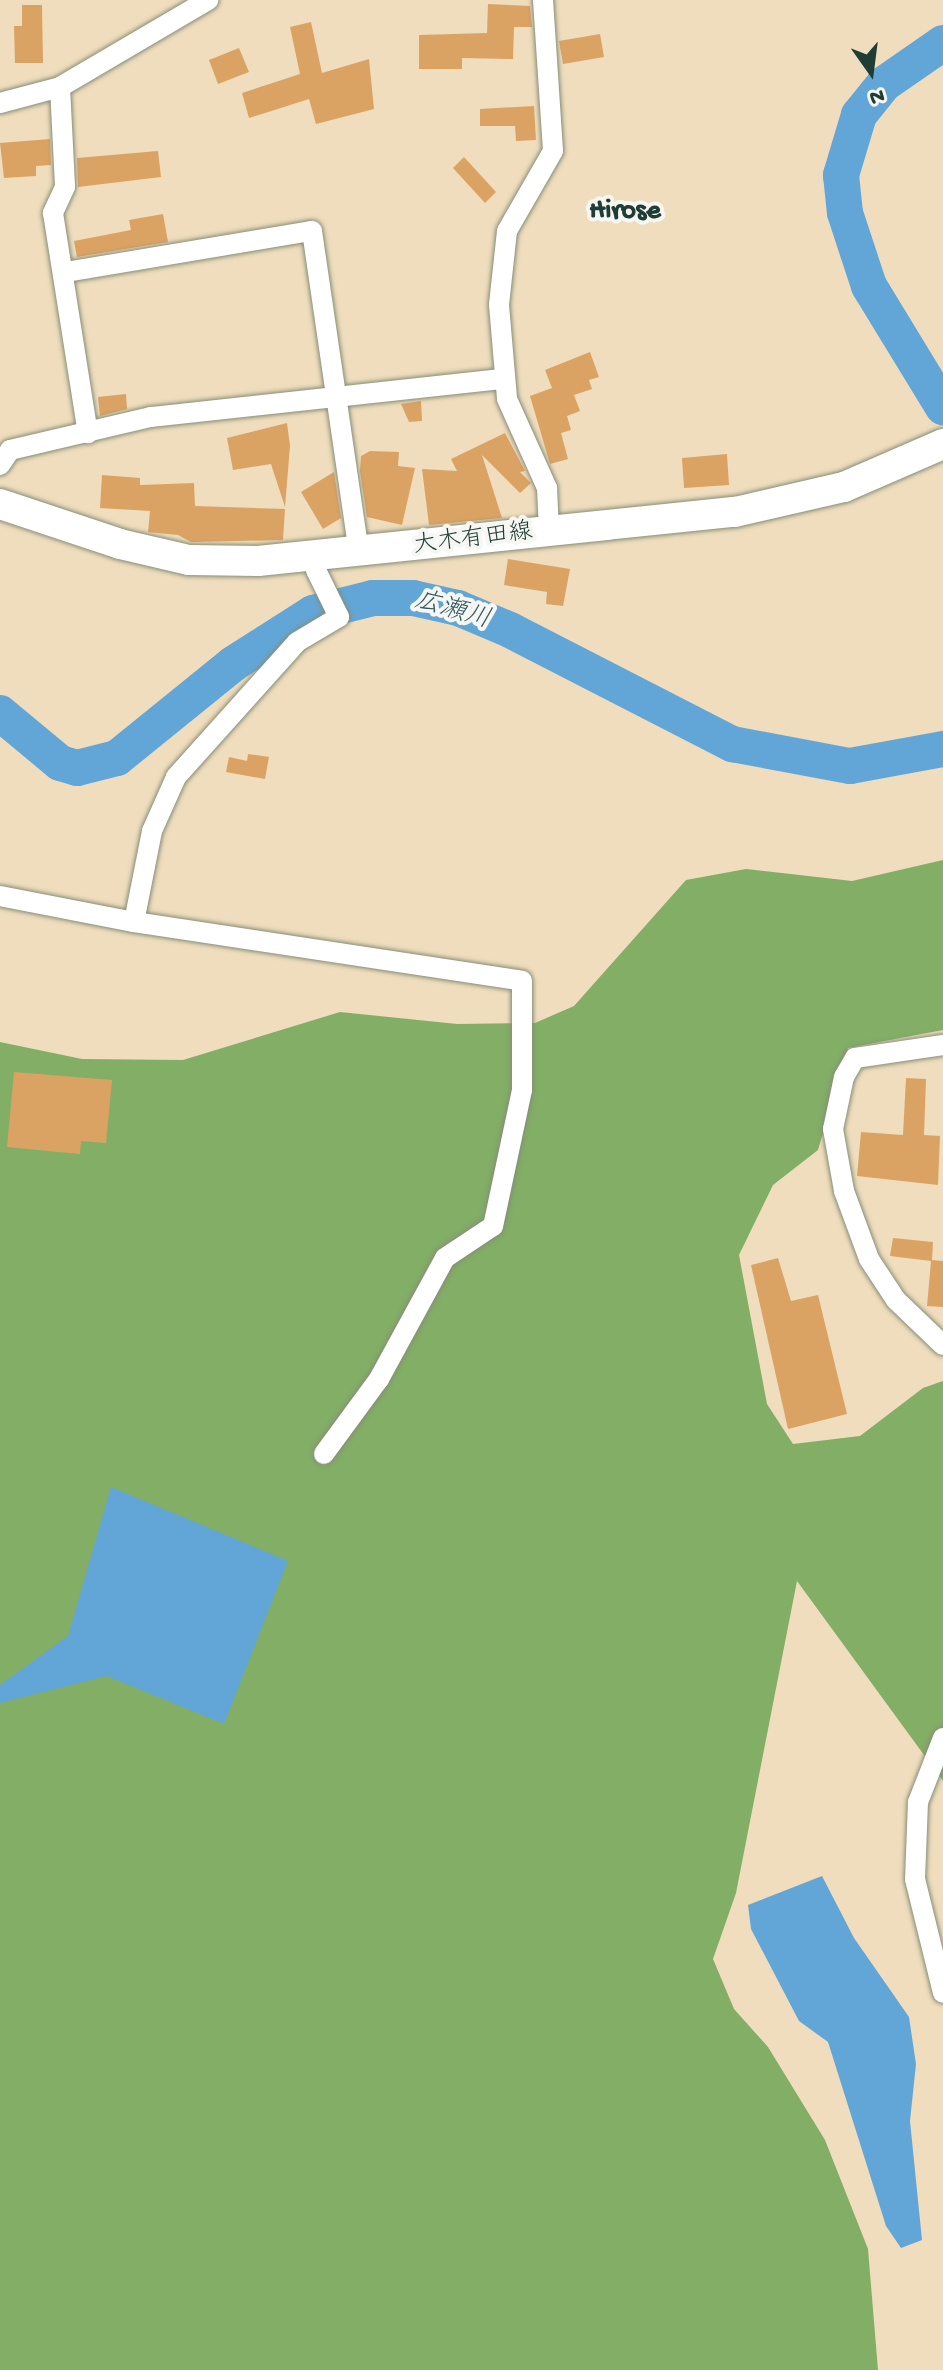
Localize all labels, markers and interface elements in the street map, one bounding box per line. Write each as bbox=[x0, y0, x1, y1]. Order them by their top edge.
north arrow bbox=[831, 32, 911, 112]
text: N bbox=[867, 81, 887, 110]
district label: Hirose bbox=[589, 195, 661, 229]
street label: 大木有田線 bbox=[412, 518, 534, 562]
water label: 広瀬川 bbox=[410, 586, 494, 638]

